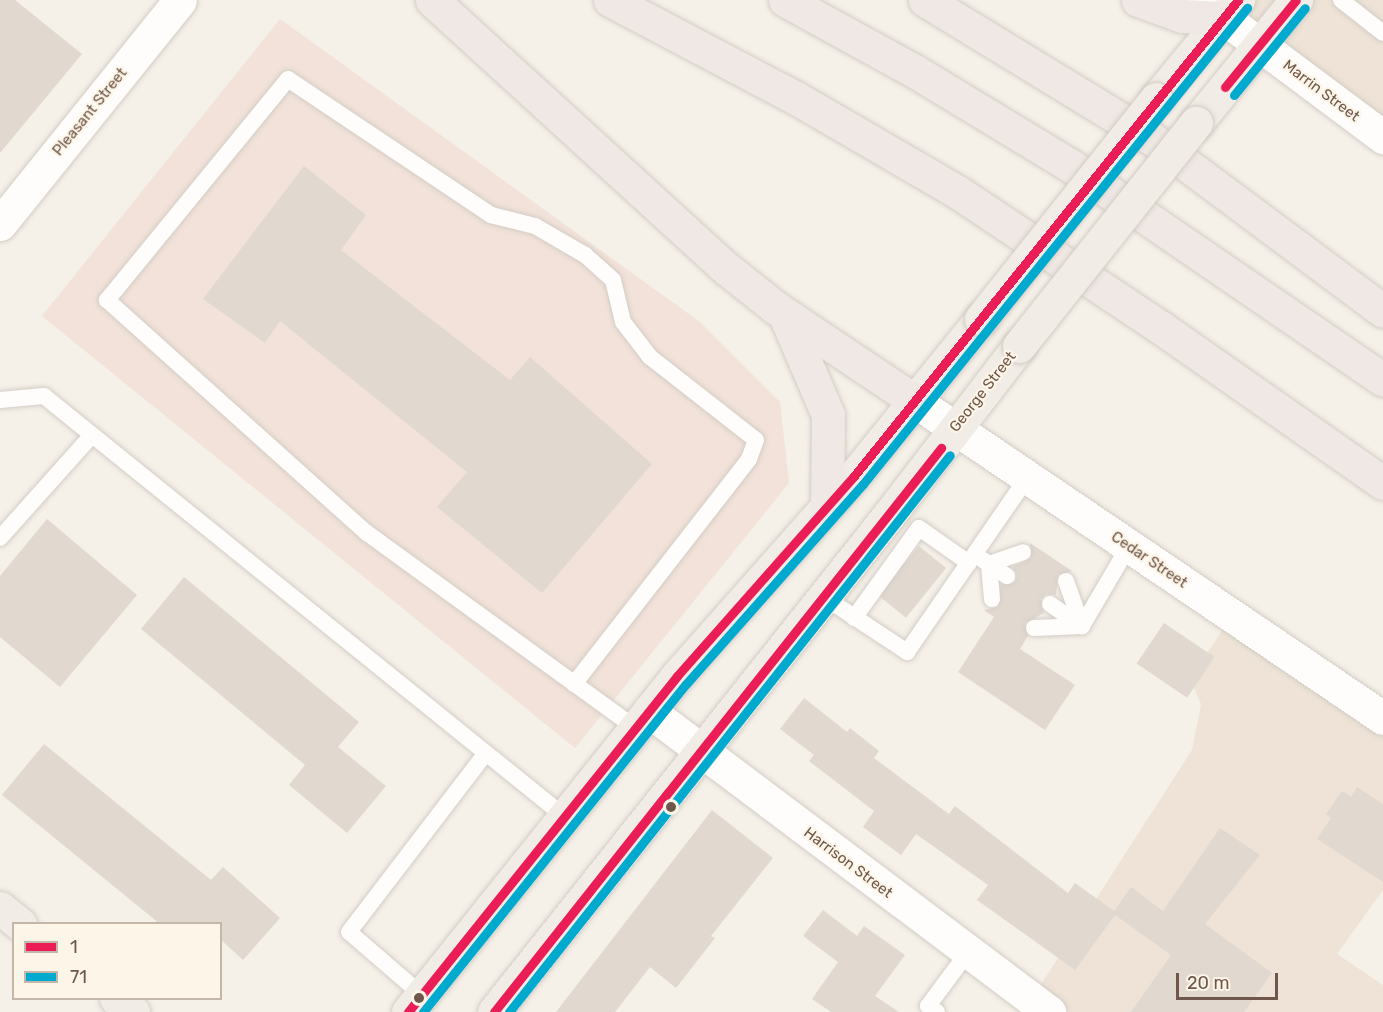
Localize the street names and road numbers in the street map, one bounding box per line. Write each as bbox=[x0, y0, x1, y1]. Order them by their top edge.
street label: Marrin Street bbox=[1279, 56, 1363, 126]
street label: Pleasant Street bbox=[49, 64, 131, 160]
street label: George Street bbox=[946, 348, 1020, 436]
street label: Cedar Street bbox=[1107, 528, 1191, 592]
street label: Harrison Street bbox=[800, 824, 896, 902]

